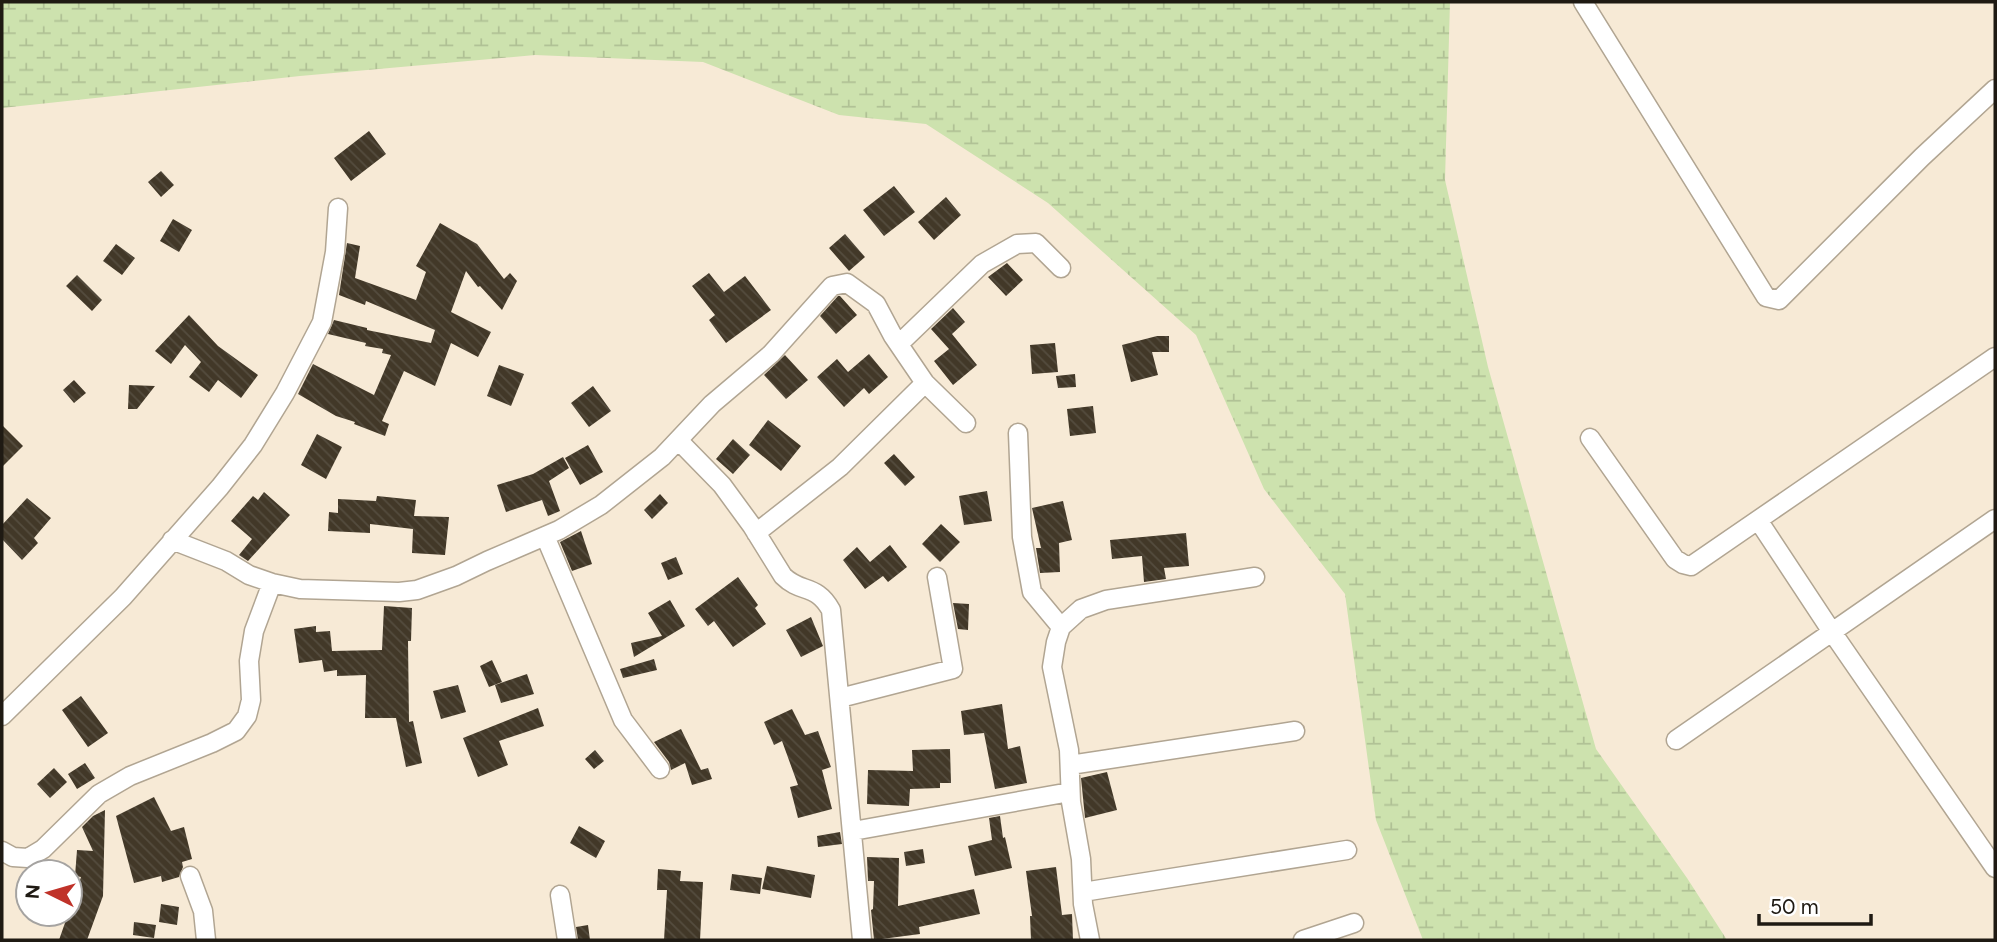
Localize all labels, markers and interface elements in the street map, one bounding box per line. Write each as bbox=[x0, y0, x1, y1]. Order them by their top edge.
north arrow bbox=[14, 858, 84, 928]
text: N bbox=[20, 883, 45, 900]
scale bar bbox=[1759, 883, 1871, 927]
text: 50 m bbox=[1770, 894, 1819, 919]

